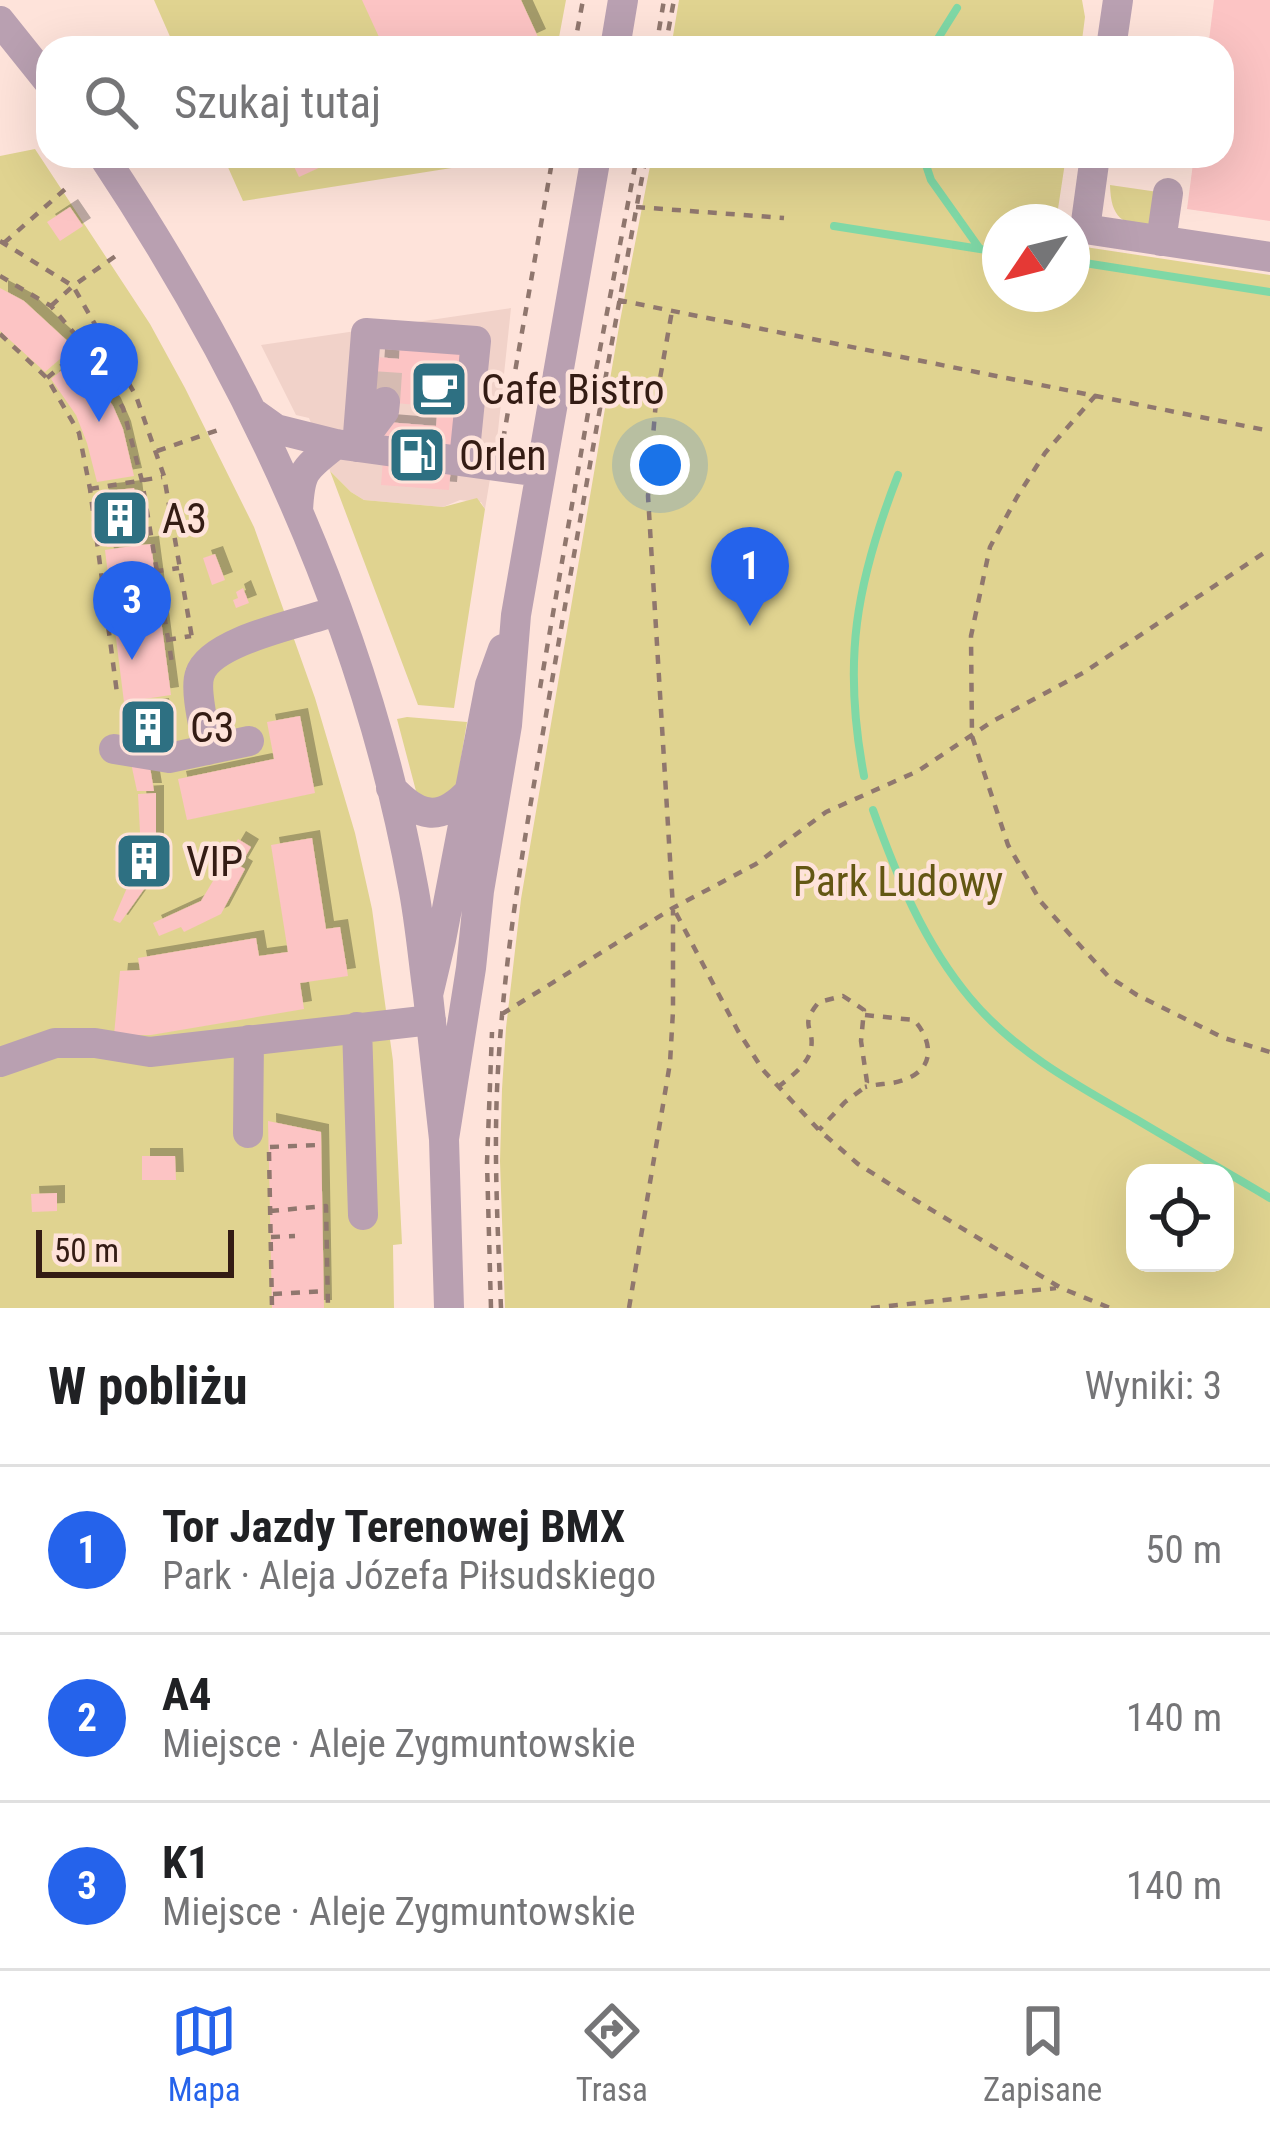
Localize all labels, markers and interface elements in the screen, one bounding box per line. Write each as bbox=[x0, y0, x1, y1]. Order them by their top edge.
search box bbox=[36, 36, 1234, 168]
icon: search bbox=[78, 69, 144, 135]
text: Szukaj tutaj bbox=[174, 76, 381, 129]
north arrow bbox=[982, 204, 1090, 312]
pin: 2 bbox=[60, 323, 138, 422]
cafe icon: Cafe Bistro bbox=[408, 358, 470, 420]
place label: Cafe Bistro bbox=[481, 365, 665, 414]
fuel station icon: Orlen bbox=[386, 424, 448, 486]
place label: Orlen bbox=[459, 431, 547, 480]
your location bbox=[630, 435, 690, 495]
building icon: A3 bbox=[89, 487, 151, 549]
place label: A3 bbox=[162, 494, 207, 543]
pin: 1 bbox=[711, 527, 789, 626]
pin: 3 bbox=[93, 561, 171, 660]
building icon: C3 bbox=[117, 696, 179, 758]
place label: C3 bbox=[190, 703, 235, 752]
building icon: VIP bbox=[113, 830, 175, 892]
place label: VIP bbox=[186, 837, 243, 886]
park label: Park Ludowy bbox=[793, 857, 1003, 906]
map controls bbox=[1126, 1164, 1234, 1272]
button: locate bbox=[1126, 1164, 1234, 1272]
scale bar bbox=[36, 1224, 234, 1277]
text: 50 m bbox=[54, 1231, 119, 1270]
text: W pobliżu bbox=[48, 1357, 248, 1416]
text: Wyniki: 3 bbox=[1084, 1363, 1222, 1409]
text: Tor Jazdy Terenowej BMX bbox=[162, 1500, 625, 1553]
text: 1 bbox=[77, 1527, 97, 1573]
text: 50 m bbox=[1145, 1527, 1222, 1573]
text: Park · Aleja Józefa Piłsudskiego bbox=[162, 1553, 656, 1599]
text: A4 bbox=[162, 1668, 212, 1721]
text: 2 bbox=[77, 1695, 97, 1741]
text: 140 m bbox=[1126, 1695, 1222, 1741]
text: Miejsce · Aleje Zygmuntowskie bbox=[162, 1721, 636, 1767]
text: K1 bbox=[162, 1836, 210, 1889]
text: 3 bbox=[77, 1863, 97, 1909]
text: 140 m bbox=[1126, 1863, 1222, 1909]
text: Miejsce · Aleje Zygmuntowskie bbox=[162, 1889, 636, 1935]
tab: Mapa bbox=[168, 1998, 240, 2109]
tab: Trasa bbox=[576, 1998, 648, 2109]
tab: Zapisane bbox=[983, 1998, 1102, 2109]

